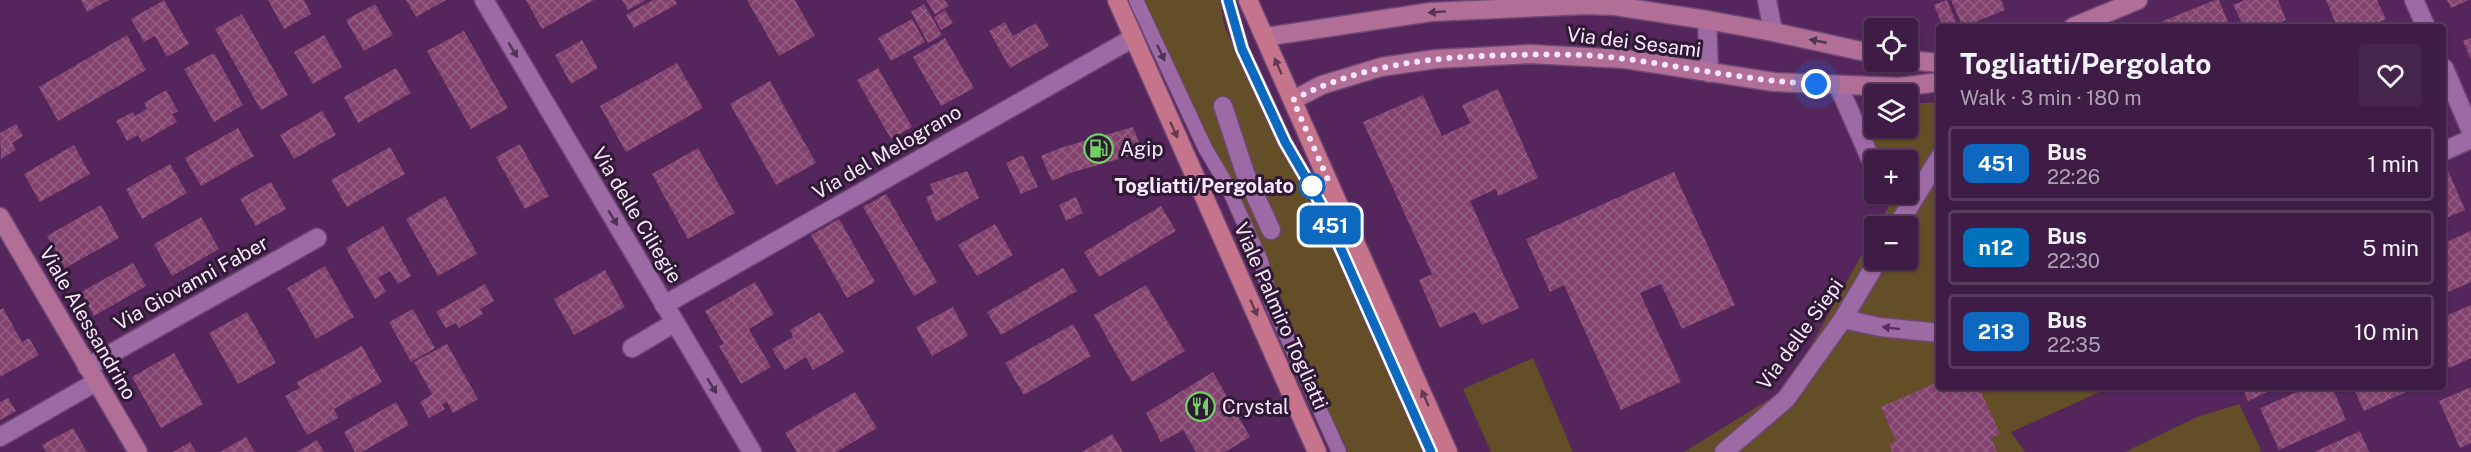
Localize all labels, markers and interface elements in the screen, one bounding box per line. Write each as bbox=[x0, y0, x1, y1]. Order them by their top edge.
one-way arrow bbox=[1428, 7, 1447, 17]
map controls bbox=[1864, 18, 1918, 270]
button: locate bbox=[1864, 18, 1918, 72]
street label: Via dei Sesami bbox=[1565, 22, 1703, 62]
one-way arrow bbox=[1808, 36, 1827, 45]
one-way arrow bbox=[508, 42, 519, 58]
button: heart bbox=[2359, 44, 2422, 107]
one-way arrow bbox=[1156, 45, 1165, 62]
text: Togliatti/Pergolato bbox=[1960, 47, 2211, 80]
one-way arrow bbox=[1273, 57, 1283, 75]
your location bbox=[1801, 69, 1831, 99]
button: layers bbox=[1864, 84, 1918, 138]
text: Walk · 3 min · 180 m bbox=[1960, 86, 2142, 110]
street label: Via del Melograno bbox=[808, 100, 966, 204]
one-way arrow bbox=[1169, 122, 1179, 140]
fuel station icon: Agip bbox=[1083, 133, 1115, 165]
place label: Agip bbox=[1120, 137, 1163, 161]
text: Bus bbox=[2047, 139, 2087, 165]
street label: Via delle Ciliegie bbox=[587, 143, 687, 287]
button: + bbox=[1864, 150, 1918, 204]
text: 451 bbox=[1978, 151, 2014, 176]
text: 1 min bbox=[2367, 151, 2419, 177]
text: 22:26 bbox=[2047, 165, 2100, 189]
marker: Togliatti/Pergolato bbox=[1299, 173, 1325, 199]
place label: Togliatti/Pergolato bbox=[1114, 174, 1294, 198]
line badge: 451 bbox=[1296, 206, 1364, 244]
one-way arrow bbox=[607, 210, 618, 226]
text: 451 bbox=[1312, 213, 1348, 238]
button: − bbox=[1864, 216, 1918, 270]
street label: Viale Palmiro Togliatti bbox=[1229, 219, 1333, 413]
text: Bus bbox=[2047, 223, 2087, 249]
street label: Via Giovanni Faber bbox=[110, 231, 272, 335]
text: n12 bbox=[1979, 235, 2013, 260]
text: 5 min bbox=[2362, 235, 2419, 261]
street label: Viale Alessandrino bbox=[34, 242, 142, 404]
text: 22:30 bbox=[2047, 249, 2100, 273]
street label: Via delle Siepi bbox=[1752, 274, 1848, 394]
one-way arrow bbox=[1249, 300, 1258, 317]
text: Bus bbox=[2047, 307, 2087, 333]
text: 213 bbox=[1978, 319, 2014, 344]
text: 10 min bbox=[2354, 319, 2419, 345]
one-way arrow bbox=[1881, 323, 1900, 333]
text: 22:35 bbox=[2047, 333, 2101, 357]
one-way arrow bbox=[707, 378, 717, 395]
one-way arrow bbox=[1420, 389, 1430, 407]
restaurant icon: Crystal bbox=[1185, 391, 1217, 423]
place label: Crystal bbox=[1222, 395, 1289, 419]

